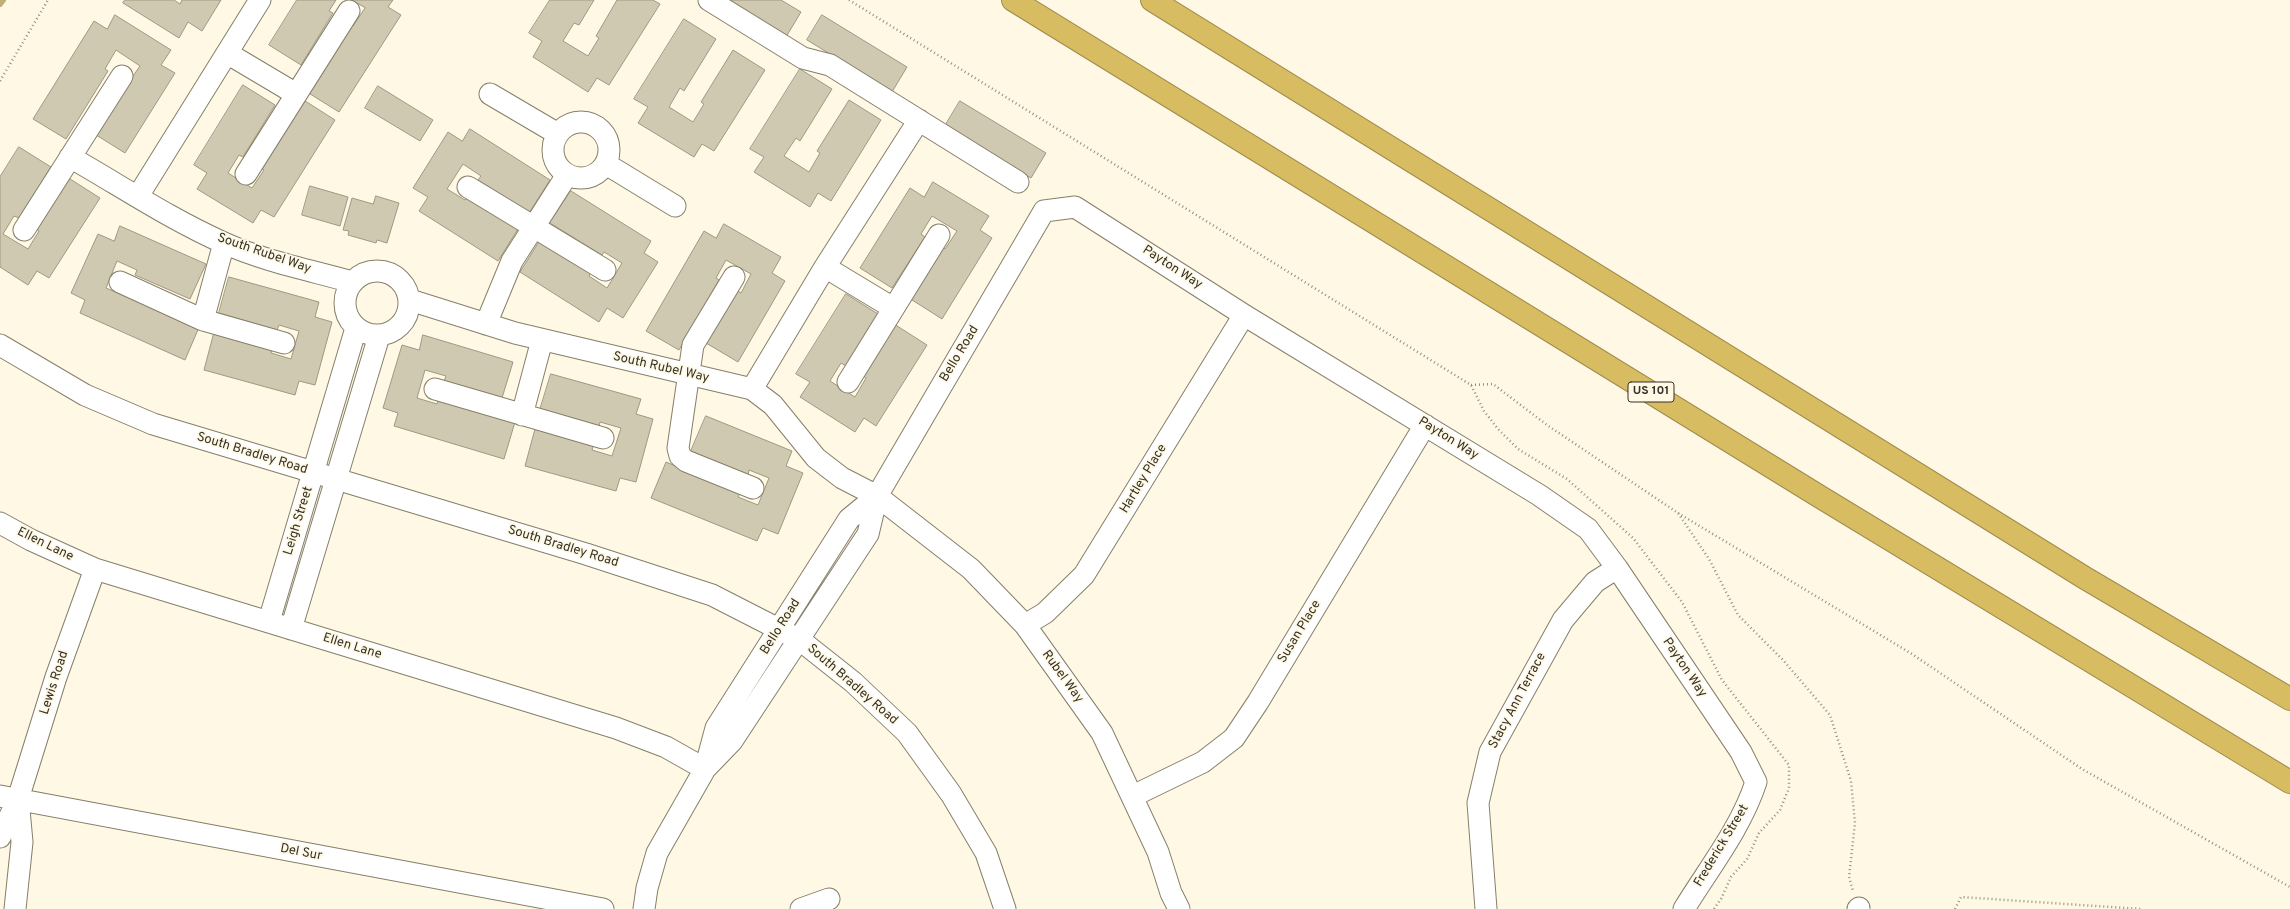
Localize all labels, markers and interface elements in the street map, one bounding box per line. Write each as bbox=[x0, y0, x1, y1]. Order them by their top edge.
street label: South Rubel Way bbox=[215, 231, 313, 277]
street label: Payton Way bbox=[1139, 243, 1205, 293]
street label: Bello Road bbox=[937, 323, 983, 385]
street label: South Rubel Way bbox=[611, 349, 711, 387]
road number: US 101 bbox=[1628, 382, 1674, 402]
street label: Payton Way bbox=[1415, 414, 1481, 464]
street label: South Bradley Road bbox=[195, 430, 309, 478]
street label: Hartley Place bbox=[1117, 442, 1171, 516]
street label: Leigh Street bbox=[281, 485, 317, 557]
street label: South Bradley Road bbox=[506, 523, 620, 571]
street label: Ellen Lane bbox=[14, 525, 76, 565]
street label: Bello Road bbox=[758, 596, 804, 658]
street label: Susan Place bbox=[1275, 598, 1325, 666]
street label: Ellen Lane bbox=[321, 631, 383, 663]
street label: Payton Way bbox=[1658, 635, 1710, 701]
street label: South Bradley Road bbox=[803, 641, 901, 729]
street label: Rubel Way bbox=[1038, 648, 1086, 706]
street label: Lewis Road bbox=[37, 649, 73, 717]
street label: Stacy Ann Terrace bbox=[1486, 650, 1550, 752]
street label: Frederick Street bbox=[1691, 802, 1753, 890]
street label: Del Sur bbox=[279, 841, 323, 865]

